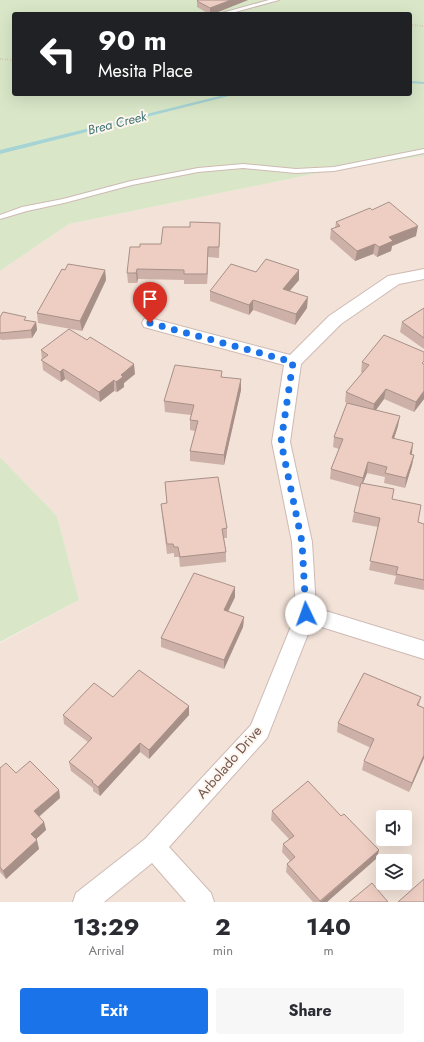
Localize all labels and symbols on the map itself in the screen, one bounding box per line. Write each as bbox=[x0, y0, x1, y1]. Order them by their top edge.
water label: Brea Creek bbox=[86, 106, 149, 139]
pin bbox=[133, 282, 167, 323]
position arrow bbox=[285, 593, 327, 635]
street label: Arbolado Drive bbox=[192, 721, 266, 803]

